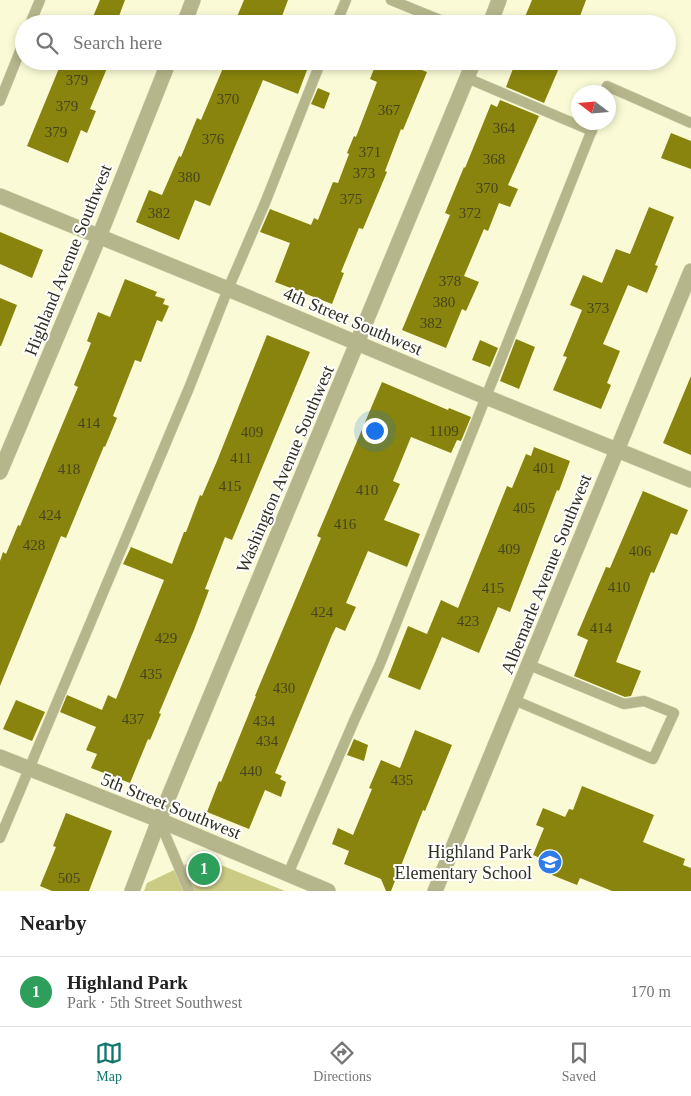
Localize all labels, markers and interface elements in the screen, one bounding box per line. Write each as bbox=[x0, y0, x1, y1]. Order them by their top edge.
search box bbox=[15, 15, 676, 70]
icon: search bbox=[33, 29, 61, 57]
text: Search here bbox=[73, 32, 162, 53]
house number: 379 bbox=[66, 72, 88, 88]
north arrow bbox=[571, 85, 616, 130]
house number: 370 bbox=[217, 91, 239, 107]
house number: 379 bbox=[56, 98, 78, 114]
house number: 367 bbox=[378, 102, 401, 118]
house number: 364 bbox=[493, 120, 516, 136]
house number: 379 bbox=[45, 124, 67, 140]
house number: 376 bbox=[202, 131, 225, 147]
house number: 371 bbox=[359, 144, 381, 160]
house number: 368 bbox=[483, 151, 505, 167]
street label: Highland Avenue Southwest bbox=[20, 161, 116, 359]
house number: 373 bbox=[353, 165, 375, 181]
house number: 380 bbox=[178, 169, 200, 185]
house number: 370 bbox=[476, 180, 498, 196]
house number: 375 bbox=[340, 191, 362, 207]
house number: 382 bbox=[148, 205, 170, 221]
house number: 372 bbox=[459, 205, 481, 221]
house number: 378 bbox=[439, 273, 461, 289]
street label: 4th Street Southwest bbox=[281, 283, 425, 359]
house number: 380 bbox=[433, 294, 455, 310]
house number: 373 bbox=[587, 300, 609, 316]
house number: 382 bbox=[420, 315, 442, 331]
street label: Washington Avenue Southwest bbox=[232, 362, 338, 576]
house number: 414 bbox=[78, 415, 101, 431]
your location bbox=[362, 418, 388, 444]
house number: 1109 bbox=[429, 423, 459, 439]
house number: 409 bbox=[241, 424, 263, 440]
house number: 411 bbox=[230, 450, 252, 466]
house number: 401 bbox=[533, 460, 555, 476]
house number: 418 bbox=[58, 461, 80, 477]
street label: Albemarle Avenue Southwest bbox=[497, 471, 595, 677]
house number: 415 bbox=[219, 478, 241, 494]
house number: 410 bbox=[356, 482, 378, 498]
house number: 405 bbox=[513, 500, 535, 516]
house number: 424 bbox=[39, 507, 62, 523]
house number: 416 bbox=[334, 516, 357, 532]
house number: 428 bbox=[23, 537, 45, 553]
house number: 409 bbox=[498, 541, 520, 557]
house number: 406 bbox=[629, 543, 652, 559]
house number: 410 bbox=[608, 579, 630, 595]
house number: 415 bbox=[482, 580, 504, 596]
house number: 424 bbox=[311, 604, 334, 620]
house number: 423 bbox=[457, 613, 479, 629]
house number: 414 bbox=[590, 620, 613, 636]
house number: 429 bbox=[155, 630, 177, 646]
house number: 435 bbox=[140, 666, 162, 682]
house number: 430 bbox=[273, 680, 295, 696]
house number: 437 bbox=[122, 711, 145, 727]
house number: 434 bbox=[253, 713, 276, 729]
house number: 434 bbox=[256, 733, 279, 749]
house number: 440 bbox=[240, 763, 262, 779]
street label: 5th Street Southwest bbox=[98, 769, 244, 843]
house number: 435 bbox=[391, 772, 413, 788]
place label: Highland Park Elementary School bbox=[395, 842, 532, 883]
school or university icon: Highland Park Elementary School bbox=[537, 849, 563, 875]
pin: 1 bbox=[188, 850, 220, 888]
house number: 505 bbox=[58, 870, 80, 886]
text: Nearby bbox=[20, 911, 87, 935]
text: Highland Park bbox=[67, 972, 188, 993]
text: 1 bbox=[32, 983, 40, 1000]
text: 170 m bbox=[631, 983, 671, 1000]
text: Park · 5th Street Southwest bbox=[67, 994, 242, 1011]
tab: Map bbox=[95, 1039, 123, 1085]
tab: Directions bbox=[313, 1039, 372, 1085]
tab: Saved bbox=[562, 1039, 596, 1085]

